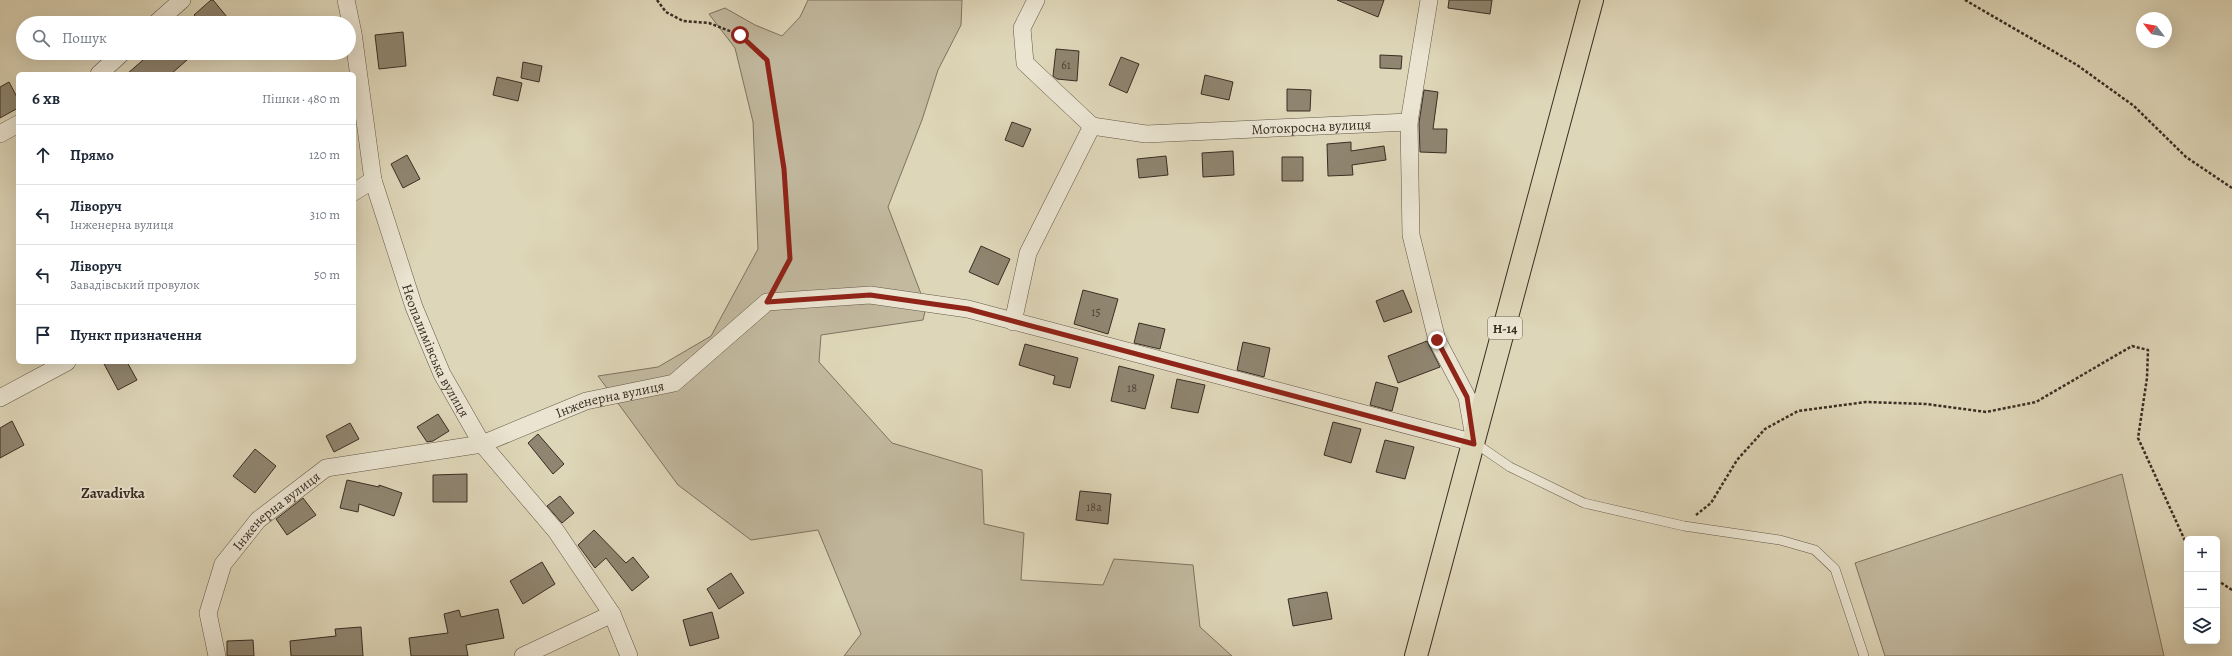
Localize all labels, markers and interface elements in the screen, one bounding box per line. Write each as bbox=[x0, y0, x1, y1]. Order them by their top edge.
north arrow bbox=[2136, 12, 2172, 48]
search box bbox=[16, 16, 356, 60]
route start bbox=[731, 26, 749, 44]
icon: search bbox=[30, 27, 52, 49]
text: Пошук bbox=[62, 28, 107, 48]
house number: 61 bbox=[1061, 57, 1071, 73]
text: 6 хв bbox=[32, 87, 60, 110]
text: Пішки · 480 m bbox=[262, 90, 340, 107]
street label: Мотокросна вулиця bbox=[1251, 115, 1372, 139]
icon: ahead bbox=[32, 144, 54, 166]
text: Прямо bbox=[70, 145, 114, 165]
text: 120 m bbox=[309, 146, 340, 163]
text: Ліворуч bbox=[70, 196, 122, 216]
icon: left bbox=[32, 204, 54, 226]
text: 310 m bbox=[310, 206, 340, 223]
text: Інженерна вулиця bbox=[70, 216, 174, 233]
text: Ліворуч bbox=[70, 256, 122, 276]
icon: left bbox=[32, 264, 54, 286]
text: 50 m bbox=[314, 266, 340, 283]
text: Завадівський провулок bbox=[70, 276, 200, 293]
street label: Неопалимівська вулиця bbox=[397, 282, 474, 421]
house number: 15 bbox=[1091, 304, 1101, 320]
road number: Н-14 bbox=[1488, 317, 1522, 339]
icon: arrive bbox=[32, 324, 54, 346]
text: Пункт призначення bbox=[70, 325, 202, 345]
route end bbox=[1428, 331, 1446, 349]
street label: Інженерна вулиця bbox=[553, 376, 666, 423]
house number: 18 bbox=[1127, 380, 1137, 396]
street label: Інженерна вулиця bbox=[228, 467, 324, 555]
district label: Zavadivka bbox=[81, 483, 146, 503]
house number: 18а bbox=[1086, 499, 1102, 515]
map controls bbox=[2184, 536, 2220, 644]
button: + bbox=[2184, 536, 2220, 572]
button: − bbox=[2184, 572, 2220, 608]
button: layers bbox=[2184, 608, 2220, 644]

